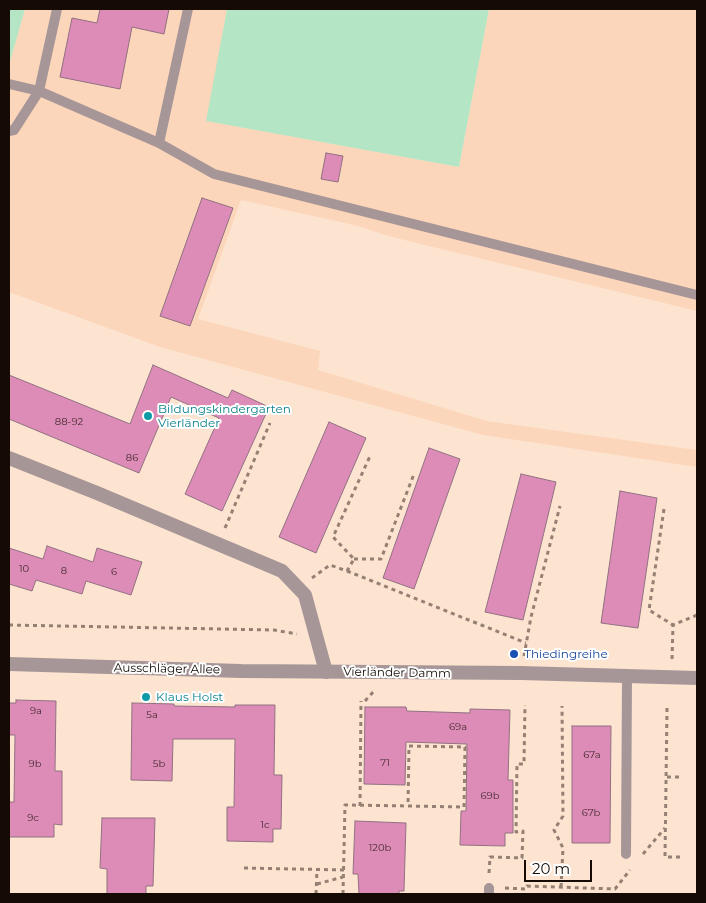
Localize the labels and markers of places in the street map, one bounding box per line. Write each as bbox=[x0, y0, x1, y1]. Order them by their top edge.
place label: Bildungskindergarten Vierländer bbox=[158, 402, 291, 430]
marker: Bildungskindergarten Vierländer bbox=[142, 410, 154, 422]
place label: Thiedingreihe bbox=[524, 647, 608, 661]
marker: Thiedingreihe bbox=[508, 648, 520, 660]
place label: Klaus Holst bbox=[156, 690, 223, 704]
marker: Klaus Holst bbox=[140, 691, 152, 703]

